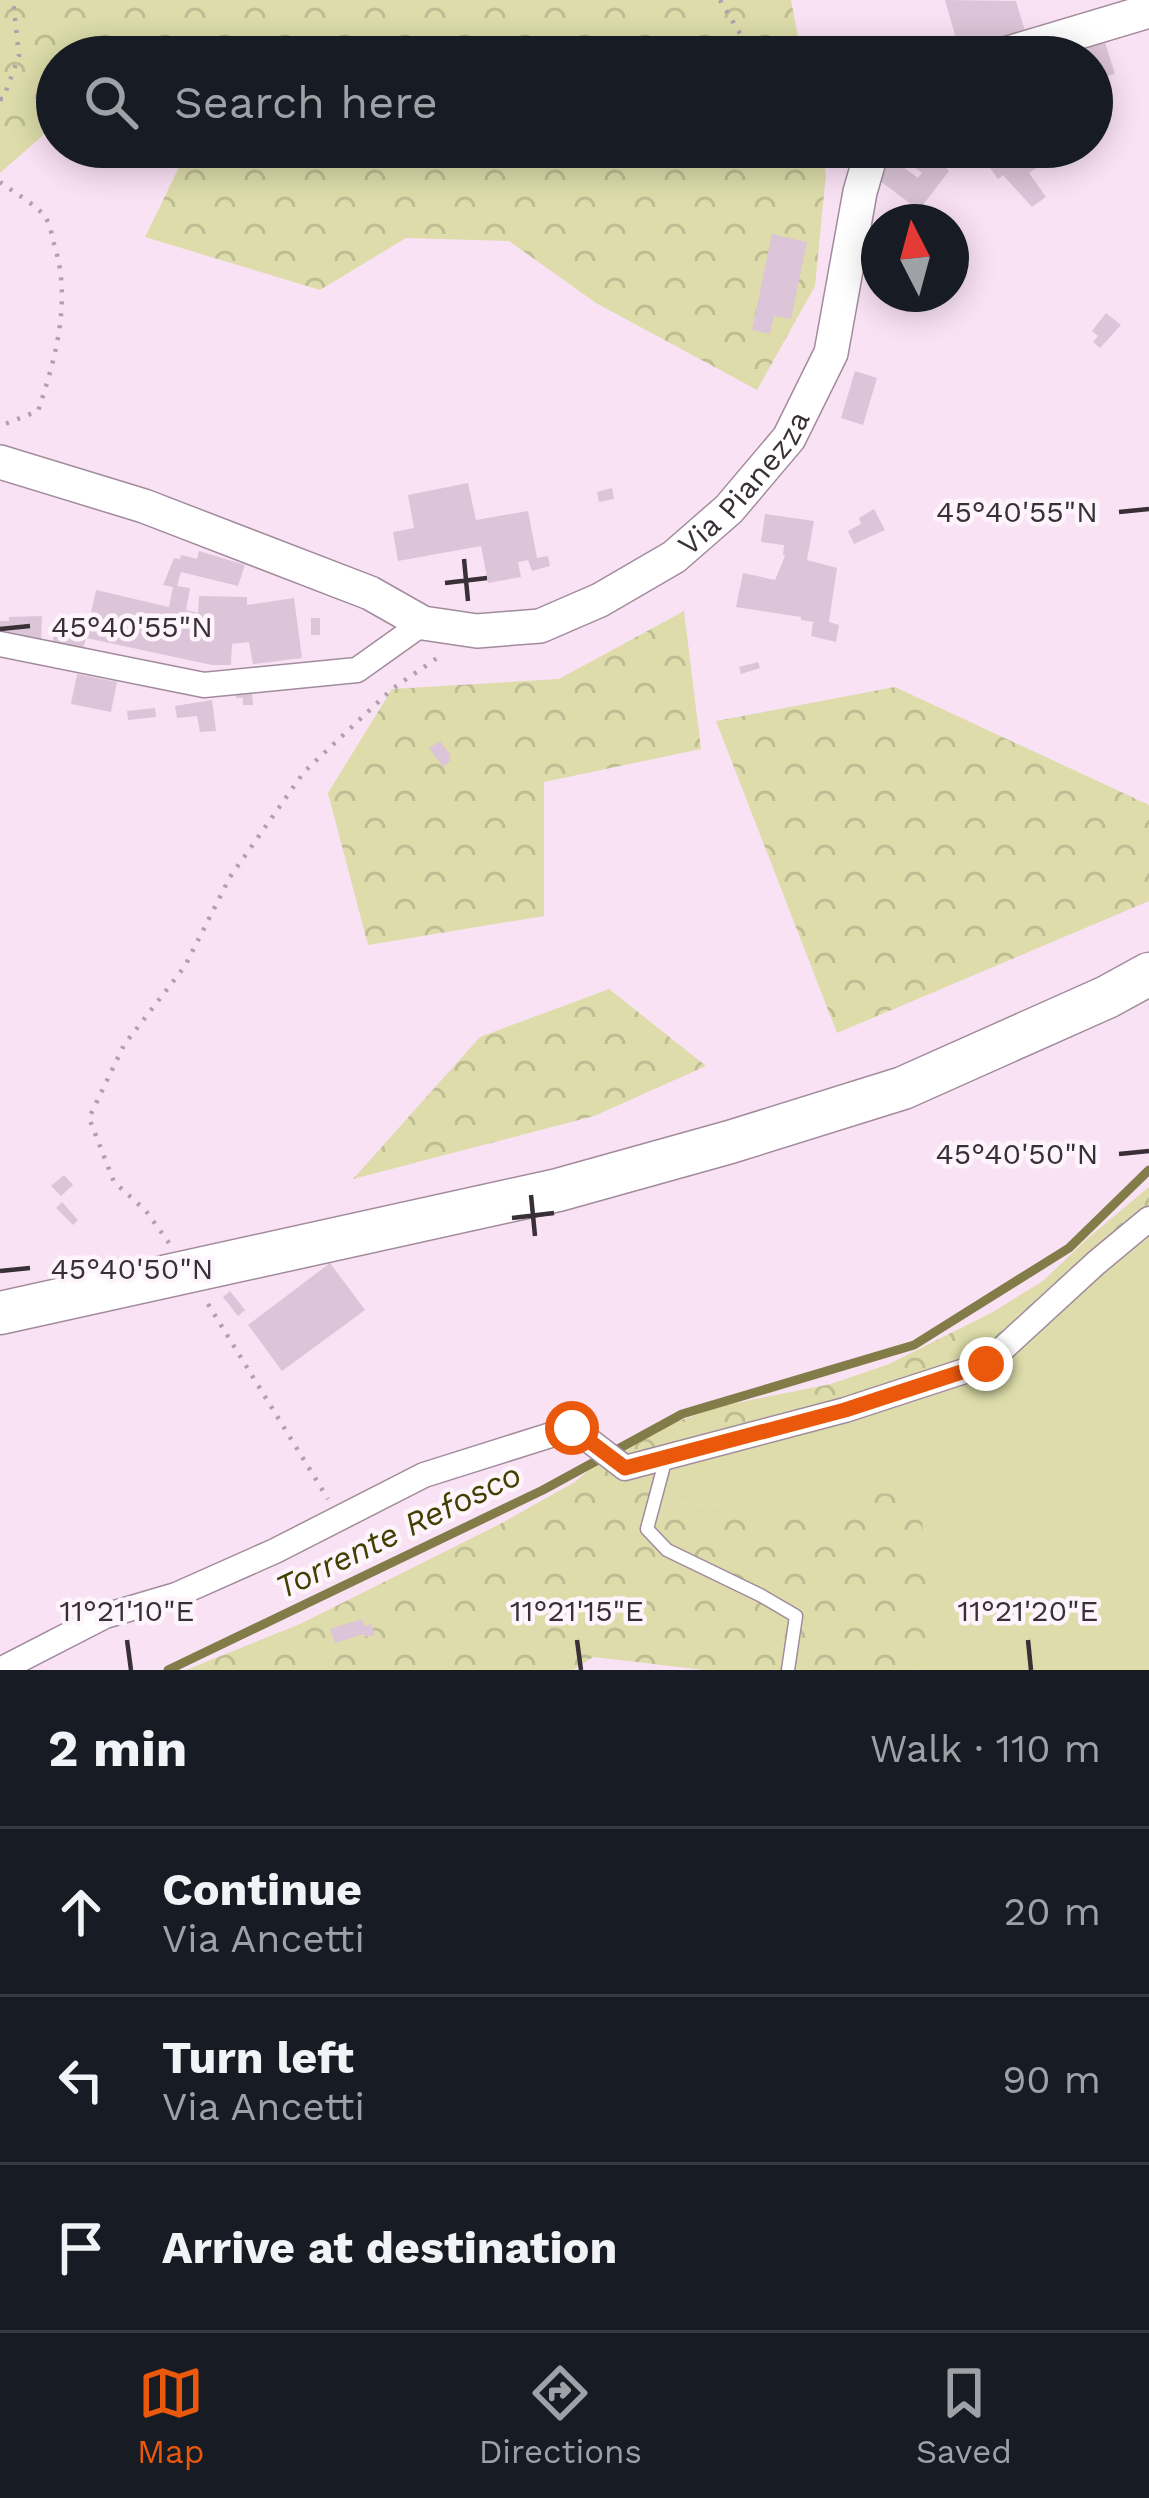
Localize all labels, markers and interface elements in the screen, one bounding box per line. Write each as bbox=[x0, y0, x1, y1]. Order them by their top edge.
search box bbox=[36, 36, 1113, 168]
icon: search bbox=[78, 69, 144, 135]
text: Search here bbox=[174, 76, 438, 129]
north arrow bbox=[861, 204, 969, 312]
street label: Via Pianezza bbox=[671, 405, 817, 562]
text: 45°40'55"N bbox=[936, 494, 1098, 529]
text: 45°40'55"N bbox=[51, 609, 213, 644]
text: 45°40'50"N bbox=[935, 1136, 1099, 1171]
text: 45°40'50"N bbox=[50, 1251, 214, 1286]
route end bbox=[959, 1337, 1013, 1391]
route start bbox=[545, 1401, 599, 1455]
water label: Torrente Refosco bbox=[269, 1454, 527, 1607]
text: 11°21'10"E bbox=[60, 1593, 195, 1628]
text: 11°21'15"E bbox=[510, 1593, 644, 1628]
text: 11°21'20"E bbox=[958, 1593, 1098, 1628]
text: 2 min bbox=[48, 1719, 187, 1778]
text: Walk · 110 m bbox=[870, 1726, 1101, 1771]
text: Continue bbox=[162, 1863, 362, 1916]
icon: ahead bbox=[48, 1879, 114, 1945]
text: 20 m bbox=[1004, 1889, 1101, 1934]
text: Via Ancetti bbox=[162, 1916, 365, 1961]
text: Turn left bbox=[162, 2031, 354, 2084]
icon: left bbox=[48, 2047, 114, 2113]
text: 90 m bbox=[1002, 2057, 1101, 2102]
text: Via Ancetti bbox=[162, 2084, 365, 2129]
icon: arrive bbox=[48, 2215, 114, 2281]
text: Arrive at destination bbox=[162, 2221, 617, 2274]
tab: Map bbox=[137, 2360, 204, 2471]
tab: Directions bbox=[479, 2360, 642, 2471]
tab: Saved bbox=[916, 2360, 1012, 2471]

